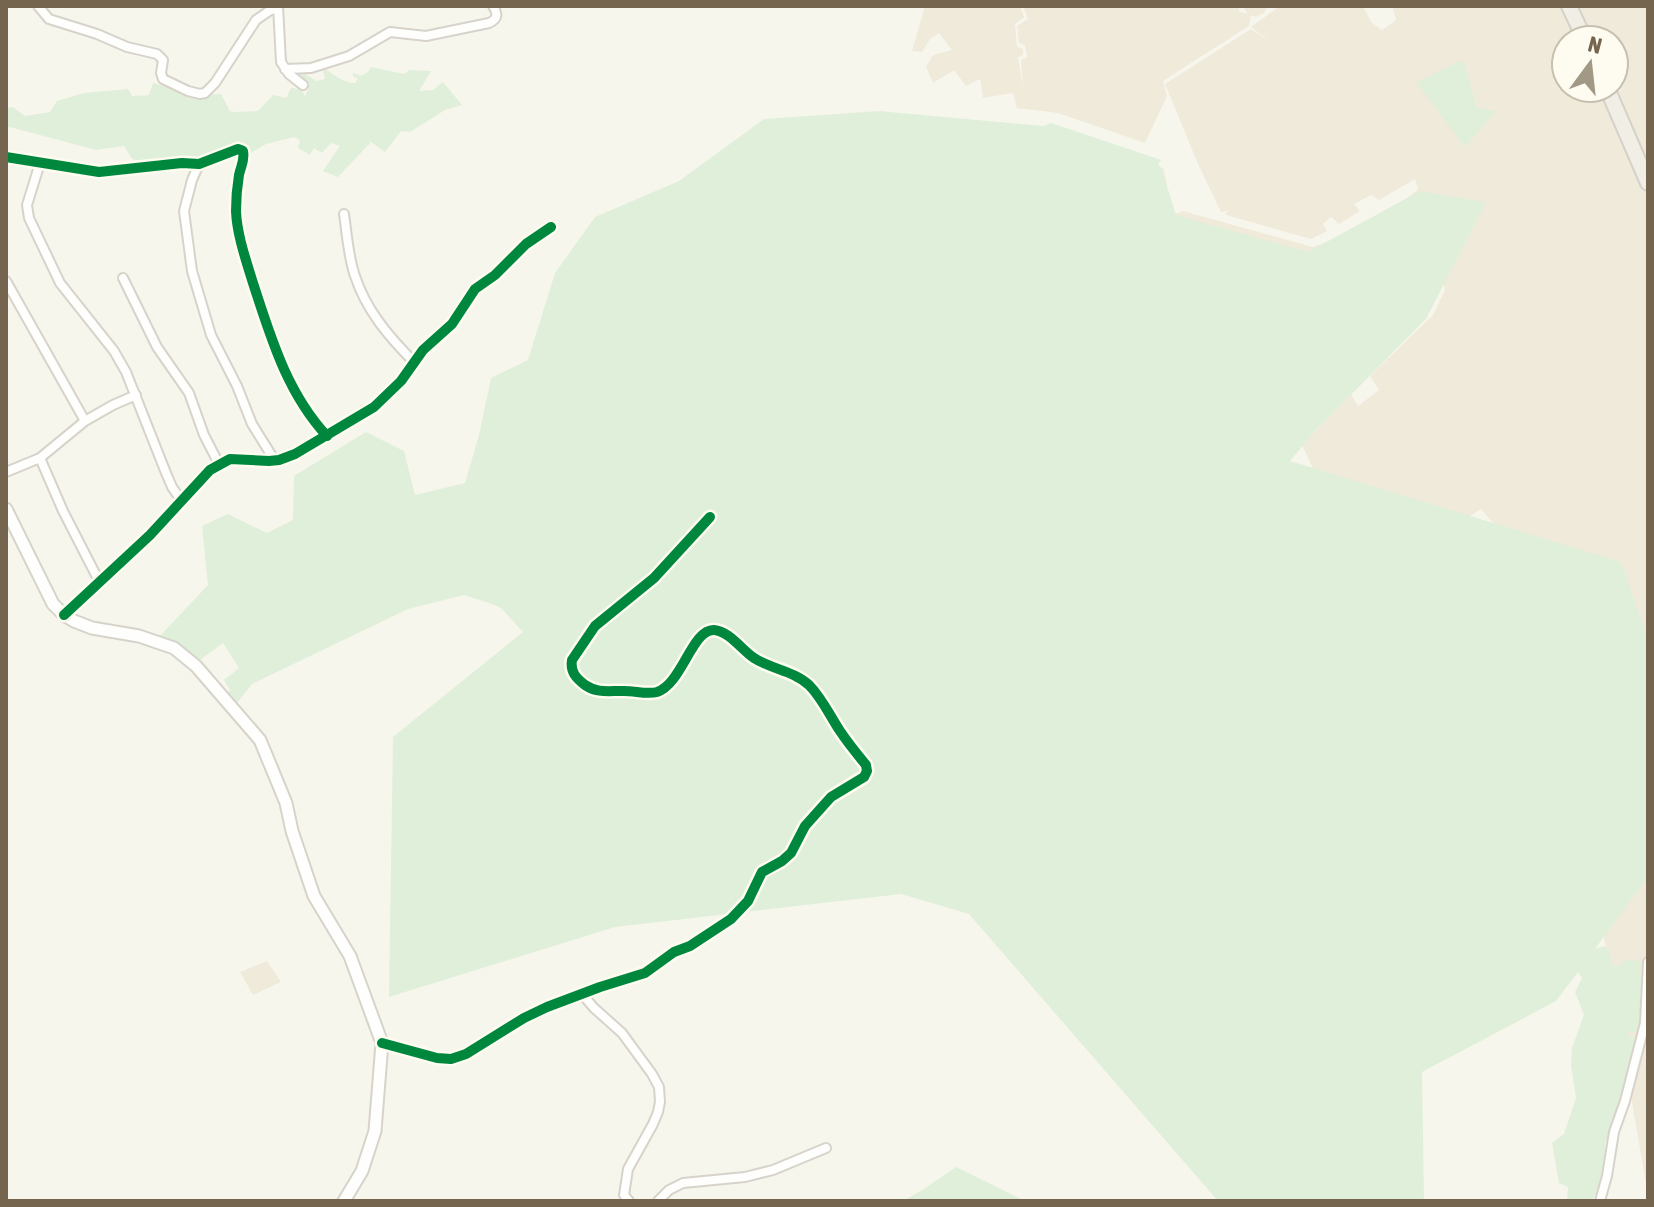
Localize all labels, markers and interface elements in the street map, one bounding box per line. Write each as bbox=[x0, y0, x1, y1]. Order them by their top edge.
north arrow bbox=[1550, 24, 1630, 104]
text: N bbox=[1586, 30, 1605, 59]

